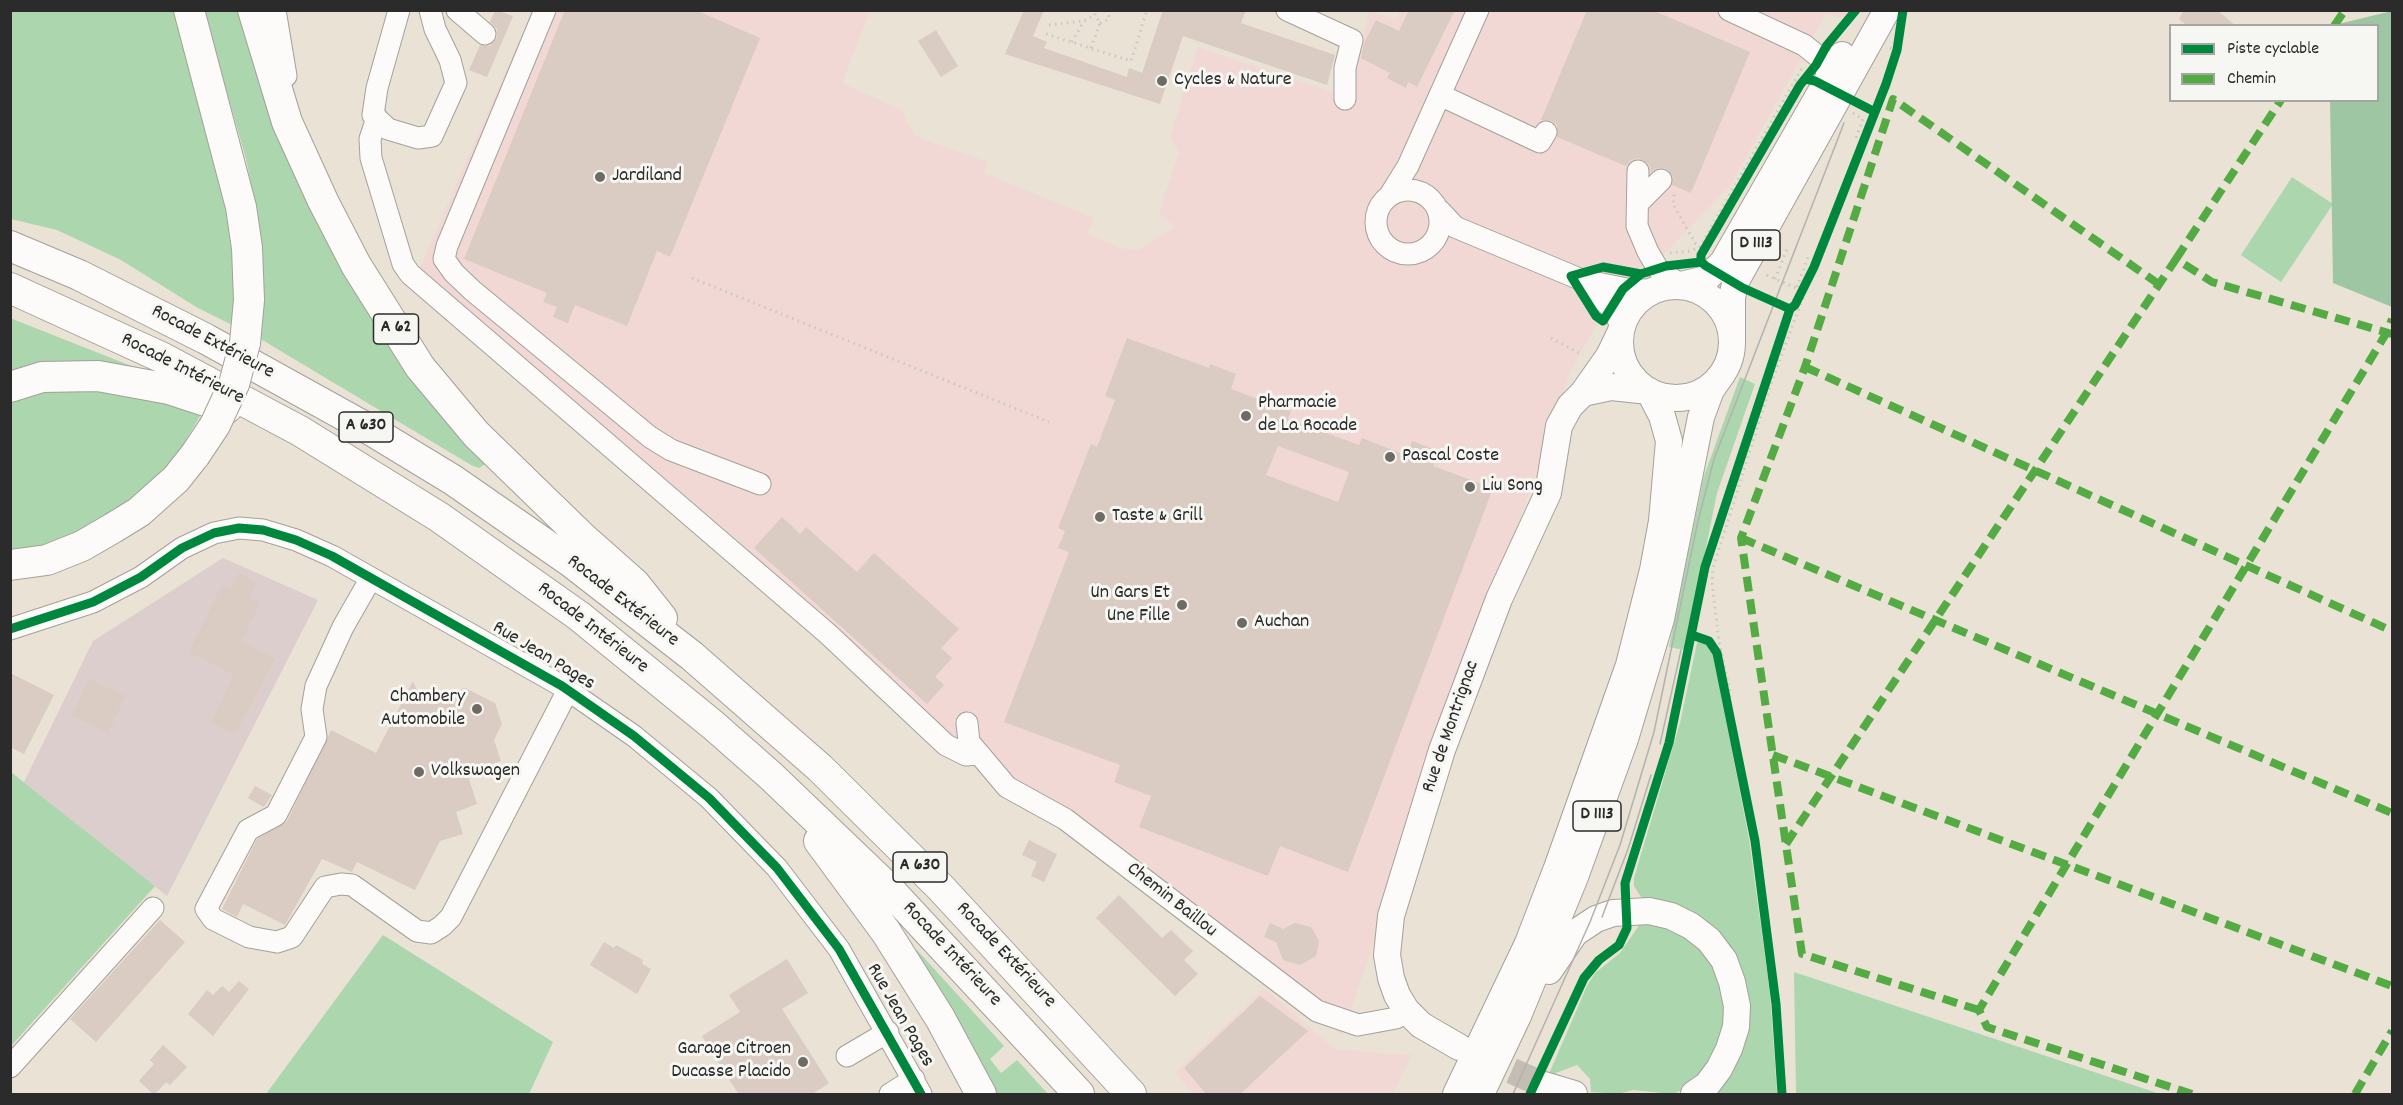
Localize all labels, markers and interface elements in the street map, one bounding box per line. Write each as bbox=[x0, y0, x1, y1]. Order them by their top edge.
legend bbox=[2169, 24, 2379, 102]
text: Piste cyclable bbox=[2227, 37, 2319, 62]
text: Chemin bbox=[2227, 67, 2276, 92]
place label: Cycles & Nature bbox=[1174, 69, 1291, 93]
marker: Cycles & Nature bbox=[1155, 74, 1169, 88]
place label: Jardiland bbox=[612, 165, 682, 189]
marker: Jardiland bbox=[593, 170, 607, 184]
road number: D 1113 bbox=[1732, 230, 1780, 260]
street label: Rocade Extérieure bbox=[146, 300, 278, 386]
road number: A 62 bbox=[374, 314, 418, 344]
street label: Rocade Intérieure bbox=[116, 329, 248, 411]
place label: Pharmacie de La Rocade bbox=[1258, 392, 1357, 439]
marker: Pharmacie de La Rocade bbox=[1239, 409, 1253, 423]
road number: A 630 bbox=[339, 412, 393, 442]
place label: Pascal Coste bbox=[1402, 445, 1499, 469]
marker: Pascal Coste bbox=[1383, 450, 1397, 464]
place label: Liu Song bbox=[1482, 475, 1543, 499]
marker: Liu Song bbox=[1463, 480, 1477, 494]
place label: Taste & Grill bbox=[1112, 505, 1203, 529]
marker: Taste & Grill bbox=[1093, 510, 1107, 524]
street label: Rocade Extérieure bbox=[561, 551, 683, 653]
street label: Rocade Intérieure bbox=[531, 578, 653, 680]
place label: Un Gars Et Une Fille bbox=[1090, 582, 1170, 629]
marker: Un Gars Et Une Fille bbox=[1175, 598, 1189, 612]
place label: Auchan bbox=[1254, 611, 1309, 635]
marker: Auchan bbox=[1235, 616, 1249, 630]
street label: Rue Jean Pages bbox=[487, 617, 599, 697]
street label: Rue de Montrignac bbox=[1418, 658, 1486, 796]
place label: Chambery Automobile bbox=[381, 686, 465, 733]
marker: Chambery Automobile bbox=[470, 702, 484, 716]
place label: Volkswagen bbox=[431, 760, 520, 784]
marker: Volkswagen bbox=[412, 765, 426, 779]
road number: D 1113 bbox=[1573, 801, 1621, 831]
road number: A 630 bbox=[893, 852, 947, 882]
street label: Chemin Baillou bbox=[1121, 858, 1221, 944]
street label: Rocade Intérieure bbox=[896, 897, 1006, 1013]
street label: Rocade Extérieure bbox=[950, 898, 1060, 1014]
street label: Rue Jean Pages bbox=[860, 960, 938, 1072]
place label: Garage Citroen Ducasse Placido bbox=[671, 1038, 791, 1085]
marker: Garage Citroen Ducasse Placido bbox=[796, 1055, 810, 1069]

